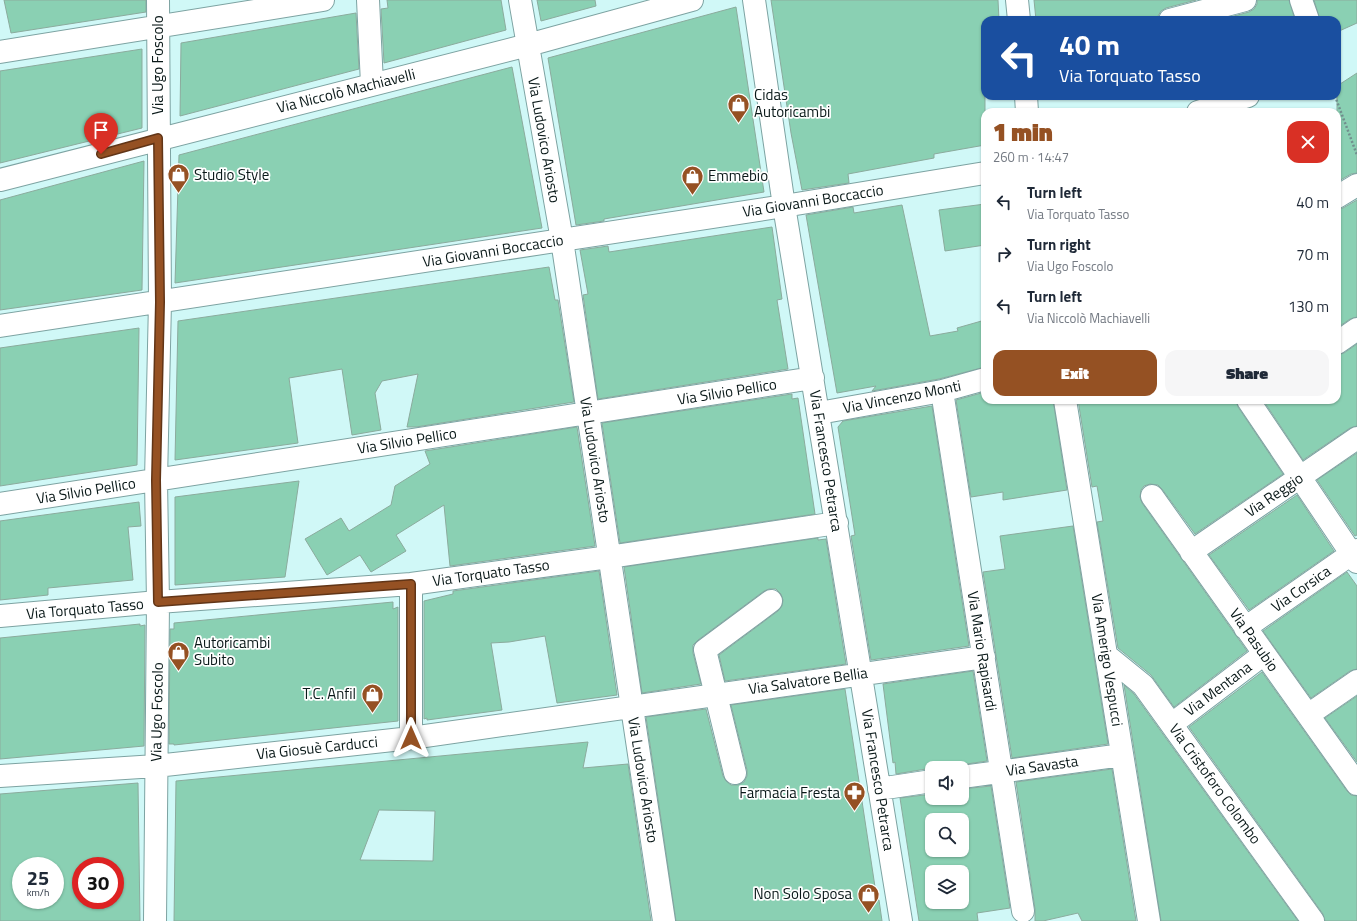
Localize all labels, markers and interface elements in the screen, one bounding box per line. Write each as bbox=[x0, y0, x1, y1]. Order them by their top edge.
street label: Via Ugo Foscolo bbox=[146, 15, 169, 115]
text: 40 m bbox=[1059, 23, 1120, 66]
icon: left bbox=[993, 32, 1045, 84]
street label: Via Niccolò Machiavelli bbox=[274, 62, 418, 119]
text: Via Torquato Tasso bbox=[1059, 62, 1201, 89]
street label: Via Ludovico Ariosto bbox=[522, 75, 567, 205]
place label: Cidas Autoricambi bbox=[754, 83, 830, 123]
shop icon: Cidas Autoricambi bbox=[725, 91, 751, 124]
pin bbox=[84, 113, 118, 154]
text: 1 min bbox=[993, 114, 1053, 150]
icon: arrive bbox=[90, 119, 112, 141]
button: close bbox=[1287, 121, 1329, 163]
text: 260 m · 14:47 bbox=[993, 147, 1069, 167]
shop icon: Studio Style bbox=[165, 162, 191, 195]
place label: Studio Style bbox=[194, 163, 269, 186]
shop icon: Emmebio bbox=[679, 163, 705, 196]
place label: Emmebio bbox=[708, 164, 768, 187]
street label: Via Giovanni Boccaccio bbox=[741, 178, 885, 223]
text: Turn left bbox=[1027, 181, 1082, 204]
icon: left bbox=[993, 191, 1015, 213]
text: 40 m bbox=[1296, 191, 1329, 214]
text: Via Torquato Tasso bbox=[1027, 204, 1129, 224]
street label: Via Giovanni Boccaccio bbox=[421, 228, 565, 273]
text: Turn right bbox=[1027, 233, 1091, 256]
icon: right bbox=[993, 243, 1015, 265]
text: 70 m bbox=[1296, 243, 1329, 266]
text: Via Ugo Foscolo bbox=[1027, 256, 1113, 276]
text: Turn left bbox=[1027, 285, 1082, 308]
icon: left bbox=[993, 295, 1015, 317]
text: 130 m bbox=[1288, 295, 1329, 318]
text: Via Niccolò Machiavelli bbox=[1027, 308, 1150, 328]
button: Exit bbox=[993, 350, 1157, 396]
button: Share bbox=[1165, 350, 1329, 396]
street label: Via Silvio Pellico bbox=[676, 372, 778, 411]
street label: Via Vincenzo Monti bbox=[841, 374, 963, 419]
street label: Via Francesco Petrarca bbox=[804, 388, 849, 534]
street label: Via Ludovico Ariosto bbox=[574, 395, 617, 525]
street label: Via Silvio Pellico bbox=[356, 421, 458, 460]
street label: Via Reggio bbox=[1240, 467, 1308, 523]
street label: Via Silvio Pellico bbox=[35, 471, 137, 510]
street label: Via Torquato Tasso bbox=[431, 553, 551, 592]
street label: Via Corsica bbox=[1266, 559, 1336, 618]
street label: Via Mario Rapisardi bbox=[962, 589, 1003, 713]
street label: Via Torquato Tasso bbox=[25, 592, 145, 625]
street label: Via Amerigo Vespucci bbox=[1086, 592, 1129, 728]
street label: Via Pasubio bbox=[1224, 603, 1285, 676]
place label: Autoricambi Subito bbox=[194, 631, 270, 671]
shop icon: Autoricambi Subito bbox=[166, 639, 192, 672]
street label: Via Mentana bbox=[1179, 655, 1257, 722]
street label: Via Salvatore Bellia bbox=[747, 661, 870, 700]
street label: Via Ugo Foscolo bbox=[144, 662, 169, 762]
shop icon: T.C. Anfil bbox=[359, 681, 385, 714]
place label: T.C. Anfil bbox=[303, 682, 356, 705]
street label: Via Francesco Petrarca bbox=[856, 707, 901, 853]
street label: Via Ludovico Ariosto bbox=[622, 715, 665, 845]
position arrow bbox=[390, 717, 432, 759]
street label: Via Cristoforo Colombo bbox=[1164, 719, 1267, 849]
street label: Via Giosuè Carducci bbox=[255, 730, 379, 765]
street label: Via Savasta bbox=[1004, 749, 1080, 782]
map controls bbox=[925, 761, 969, 909]
button: sound bbox=[925, 761, 969, 805]
pharmacy icon: Farmacia Fresta bbox=[842, 780, 868, 813]
place label: Farmacia Fresta bbox=[739, 781, 840, 804]
button: search bbox=[925, 813, 969, 857]
speed limit sign: 30 bbox=[72, 857, 124, 909]
text: 25 bbox=[27, 862, 49, 893]
button: layers bbox=[925, 865, 969, 909]
shop icon: Non Solo Sposa bbox=[855, 881, 881, 914]
place label: Non Solo Sposa bbox=[753, 882, 852, 905]
text: km/h bbox=[27, 885, 49, 900]

